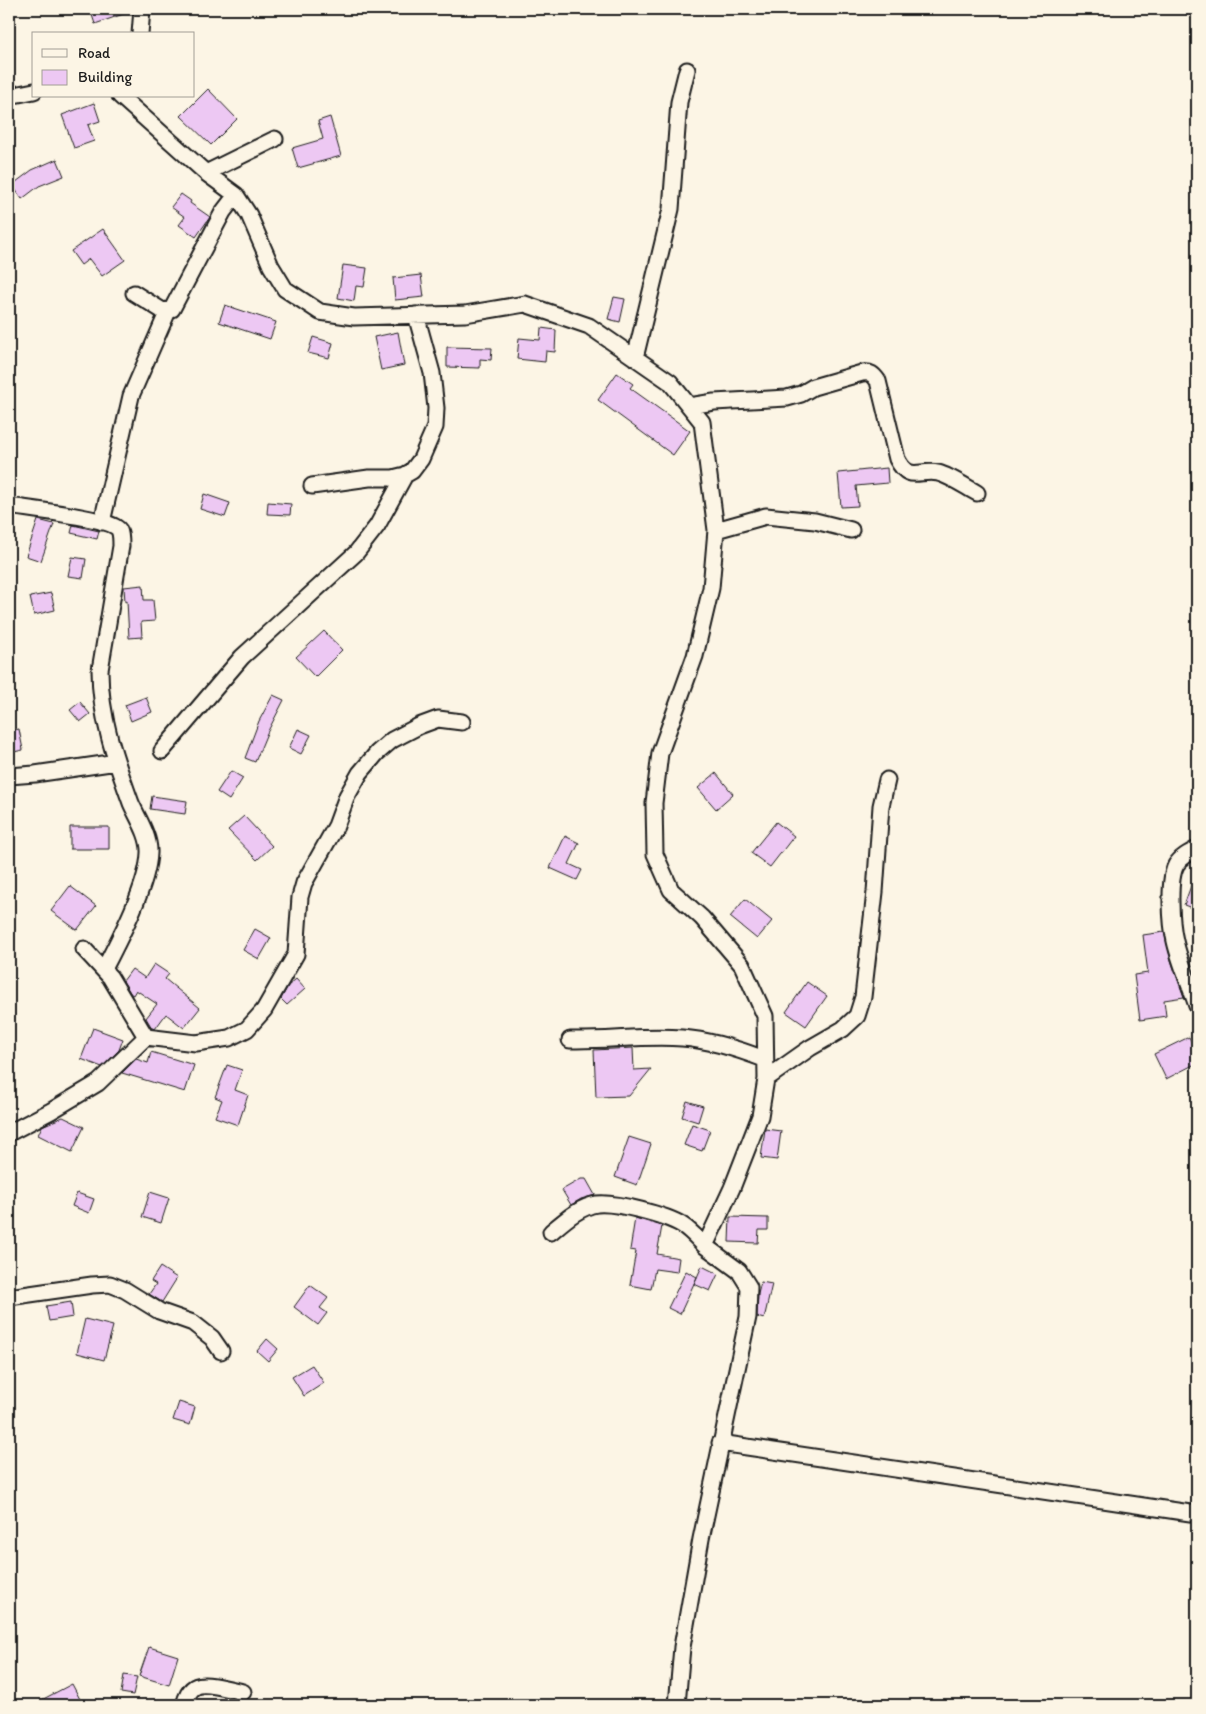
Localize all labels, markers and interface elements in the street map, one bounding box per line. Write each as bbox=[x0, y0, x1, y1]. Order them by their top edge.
legend bbox=[32, 32, 195, 98]
text: Road bbox=[78, 44, 111, 62]
text: Building bbox=[78, 68, 132, 86]

